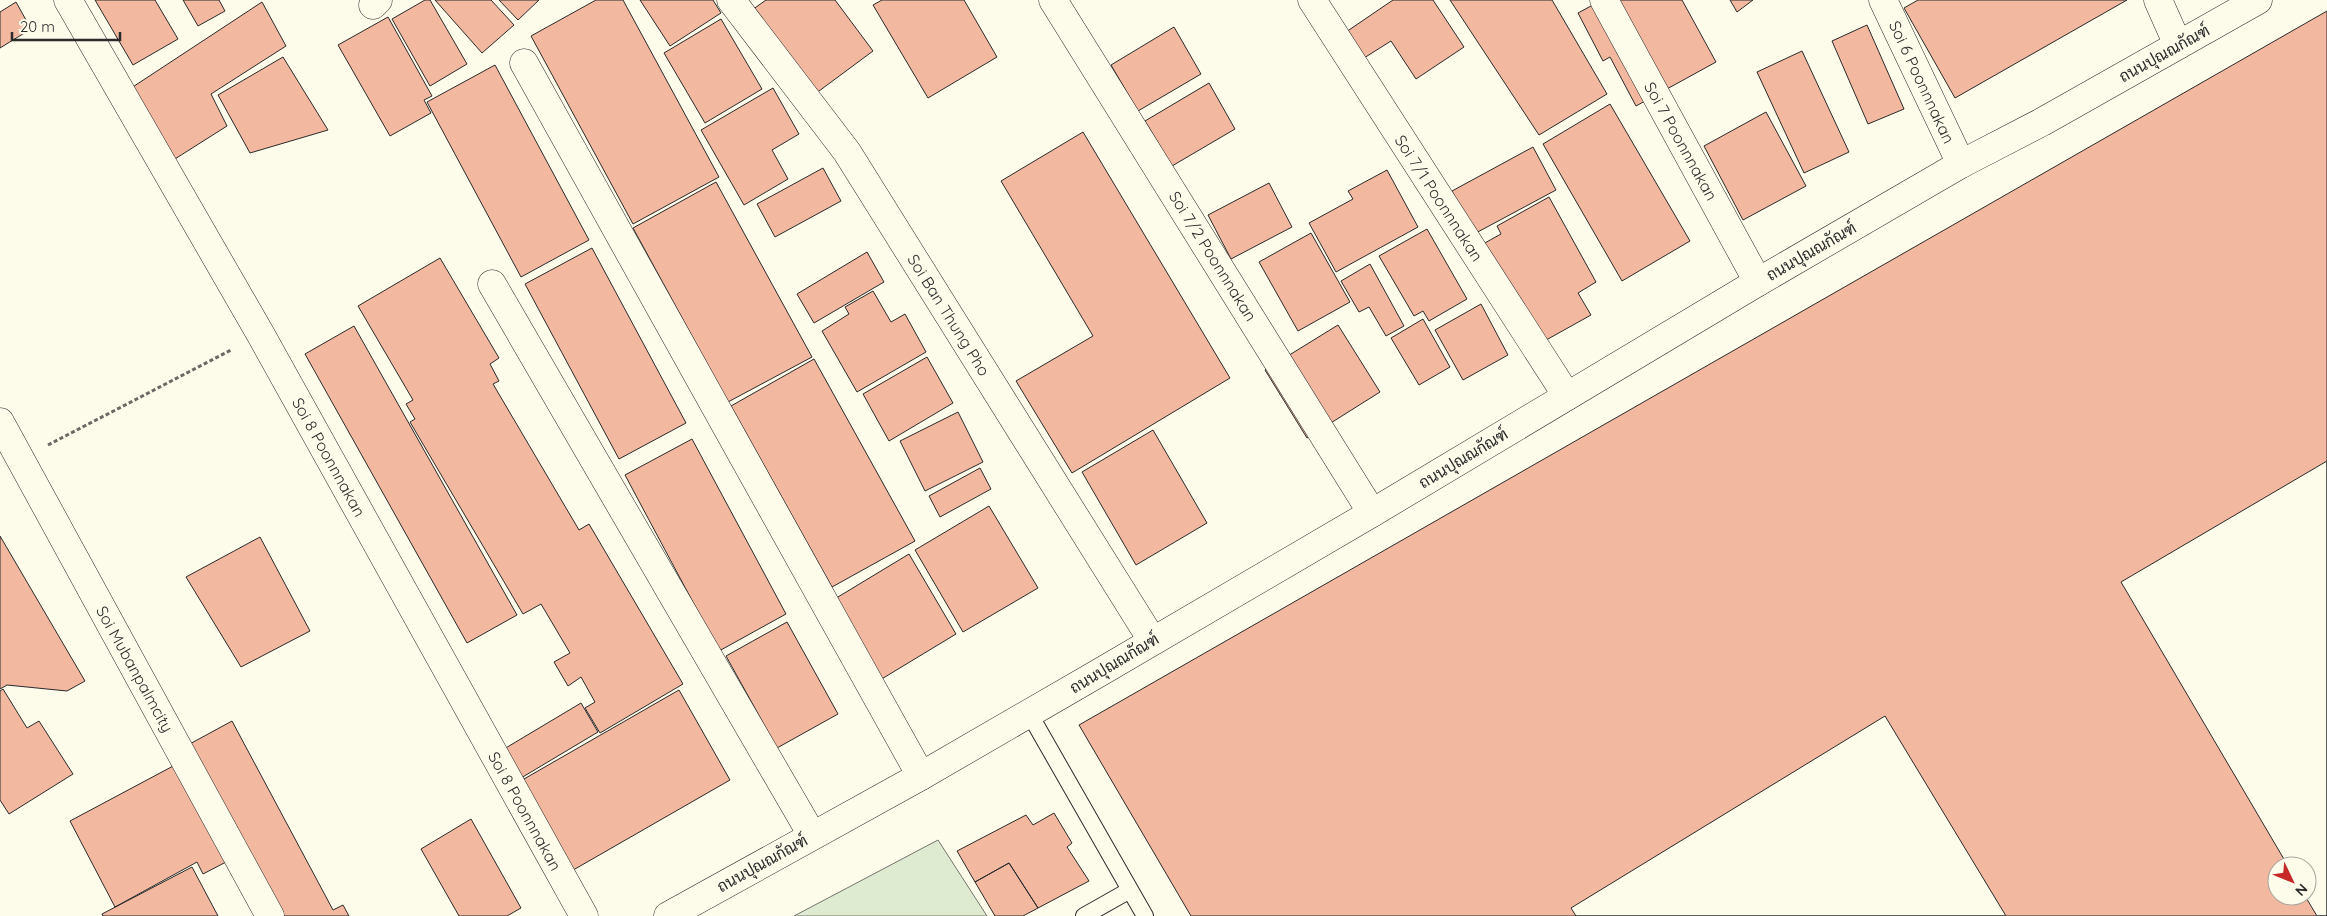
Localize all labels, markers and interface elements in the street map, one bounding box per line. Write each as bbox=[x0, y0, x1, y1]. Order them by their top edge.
scale bar bbox=[12, 10, 120, 42]
text: 20 m bbox=[20, 17, 55, 36]
street label: Soi 6 Poonnnakan bbox=[1885, 17, 1959, 147]
street label: ถนนปุณณกัณฑ์ bbox=[2114, 18, 2214, 88]
street label: Soi 7 Poonnnakan bbox=[1640, 78, 1722, 204]
street label: Soi 7/1 Poonnnakan bbox=[1391, 131, 1487, 265]
street label: Soi 7/2 Poonnnakan bbox=[1165, 187, 1261, 325]
street label: ถนนปุณณกัณฑ์ bbox=[1761, 215, 1861, 287]
street label: Soi Ban Thung Pho bbox=[903, 250, 995, 380]
street label: Soi 8 Poonnnakan bbox=[288, 394, 370, 520]
street label: ถนนปุณณกัณฑ์ bbox=[1414, 422, 1512, 494]
street label: Soi Mubanpalmcity bbox=[92, 602, 178, 736]
street label: ถนนปุณณกัณฑ์ bbox=[1065, 627, 1163, 699]
street label: Soi 8 Poonnnakan bbox=[484, 748, 566, 874]
street label: ถนนปุณณกัณฑ์ bbox=[712, 828, 812, 898]
north arrow bbox=[2267, 856, 2317, 906]
text: N bbox=[2291, 880, 2312, 900]

